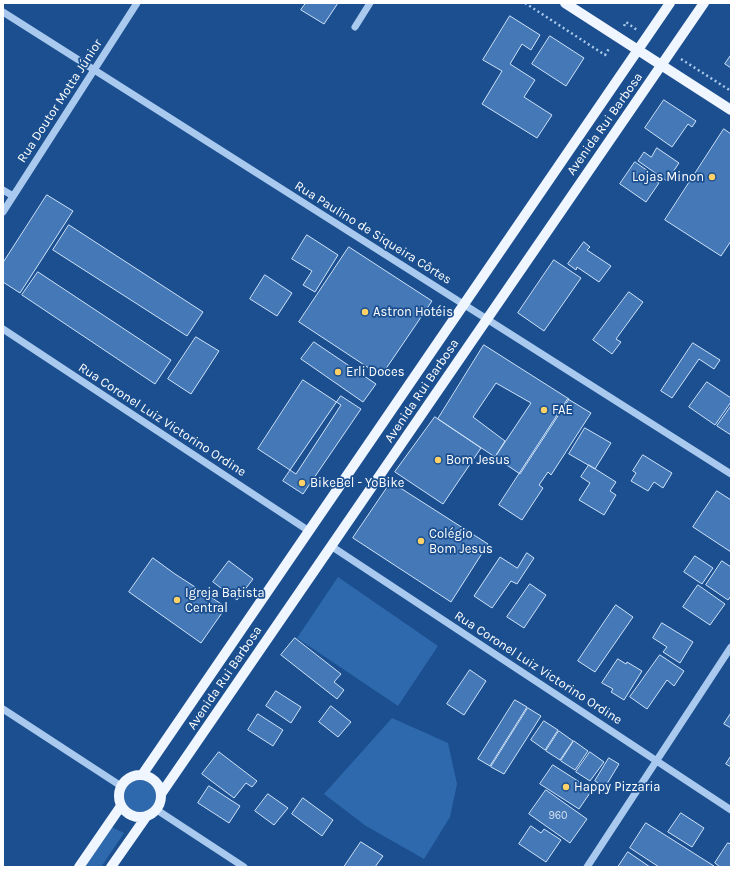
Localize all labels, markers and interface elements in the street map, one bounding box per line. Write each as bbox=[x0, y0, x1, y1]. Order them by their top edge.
street label: Rua Doutor Motta Júnior bbox=[14, 36, 106, 166]
street label: Avenida Rui Barbosa bbox=[564, 70, 646, 178]
place label: Lojas Minon bbox=[632, 169, 704, 185]
marker: Lojas Minon bbox=[707, 172, 717, 182]
street label: Rua Paulino de Siqueira Côrtes bbox=[292, 178, 454, 288]
place label: Astron Hotéis bbox=[373, 304, 453, 320]
marker: Astron Hotéis bbox=[360, 307, 370, 317]
street label: Avenida Rui Barbosa bbox=[382, 336, 462, 446]
street label: Rua Coronel Luiz Victorino Ordine bbox=[75, 360, 249, 480]
place label: Erli Doces bbox=[346, 364, 405, 380]
marker: Erli Doces bbox=[333, 367, 343, 377]
place label: FAE bbox=[552, 402, 573, 418]
marker: FAE bbox=[539, 405, 549, 415]
place label: Bom Jesus bbox=[446, 452, 510, 468]
marker: Bom Jesus bbox=[433, 455, 443, 465]
place label: BikeBel - YoBike bbox=[310, 475, 404, 491]
marker: BikeBel - YoBike bbox=[297, 478, 307, 488]
place label: Colégio Bom Jesus bbox=[429, 526, 493, 557]
marker: Colégio Bom Jesus bbox=[416, 536, 426, 546]
place label: Igreja Batista Central bbox=[185, 585, 265, 616]
marker: Igreja Batista Central bbox=[172, 595, 182, 605]
street label: Rua Coronel Luiz Victorino Ordine bbox=[451, 608, 625, 728]
street label: Avenida Rui Barbosa bbox=[185, 623, 265, 733]
place label: Happy Pizzaria bbox=[574, 779, 660, 795]
marker: Happy Pizzaria bbox=[561, 782, 571, 792]
house number: 960 bbox=[548, 809, 568, 823]

